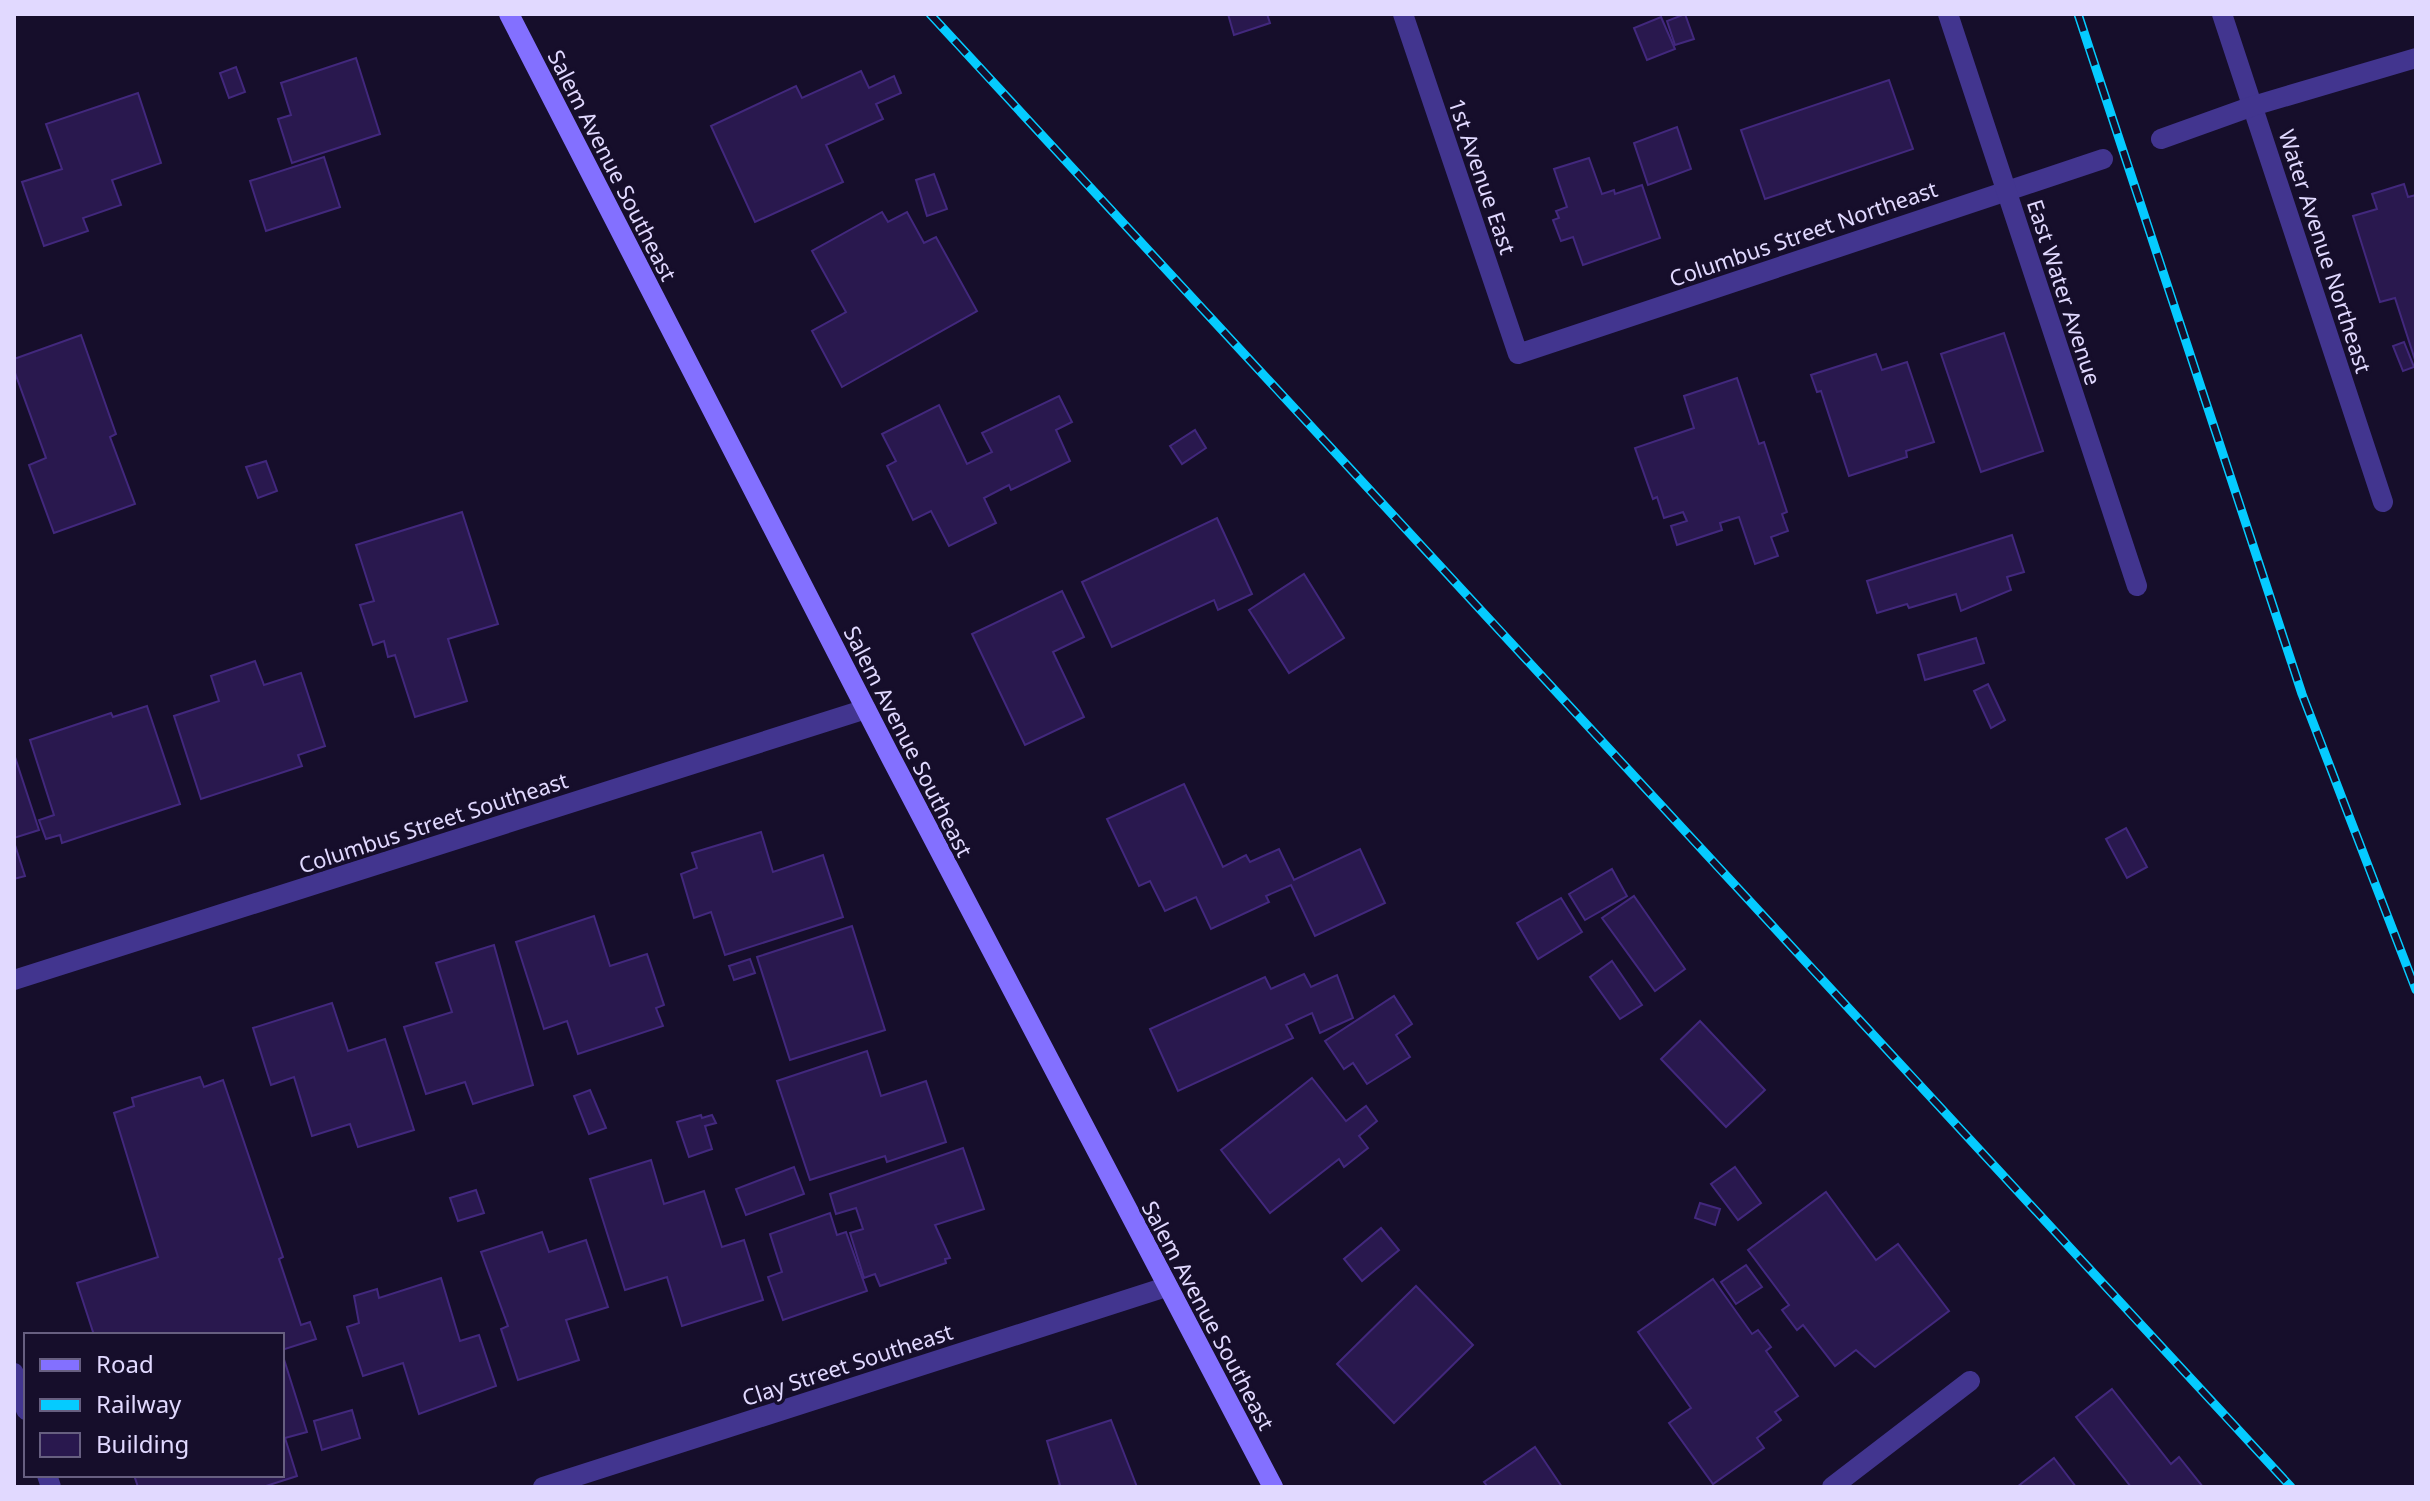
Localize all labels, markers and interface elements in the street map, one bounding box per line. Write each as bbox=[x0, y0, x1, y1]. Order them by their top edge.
street label: Salem Avenue Southeast bbox=[542, 44, 684, 286]
street label: 1st Avenue East bbox=[1442, 94, 1524, 258]
street label: Water Avenue Northeast bbox=[2272, 125, 2380, 377]
street label: Columbus Street Northeast bbox=[1665, 173, 1941, 293]
street label: East Water Avenue bbox=[2021, 195, 2109, 389]
street label: Salem Avenue Southeast bbox=[838, 620, 980, 862]
street label: Columbus Street Southeast bbox=[295, 764, 571, 880]
street label: Salem Avenue Southeast bbox=[1136, 1195, 1282, 1435]
street label: Clay Street Southeast bbox=[738, 1316, 956, 1412]
legend bbox=[24, 1333, 284, 1477]
text: Road bbox=[96, 1347, 154, 1380]
text: Railway bbox=[96, 1387, 182, 1420]
text: Building bbox=[96, 1427, 189, 1460]

